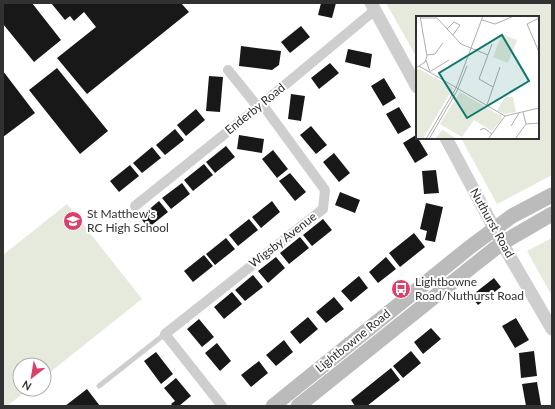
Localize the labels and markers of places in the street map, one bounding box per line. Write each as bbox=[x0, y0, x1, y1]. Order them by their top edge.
place label: St Matthew's RC High School bbox=[87, 206, 169, 235]
school or university icon: St Matthew's RC High School bbox=[62, 210, 84, 232]
place label: Lightbowne Road/Nuthurst Road bbox=[415, 274, 524, 303]
bus stop icon: Lightbowne Road/Nuthurst Road bbox=[390, 278, 412, 300]

